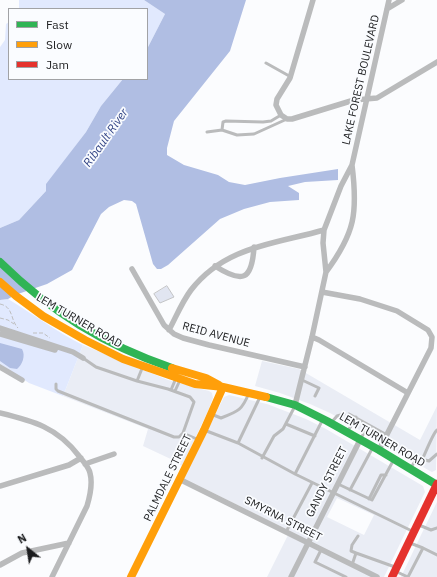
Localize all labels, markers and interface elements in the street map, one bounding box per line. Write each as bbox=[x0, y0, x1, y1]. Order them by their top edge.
legend bbox=[8, 8, 148, 80]
street label: LAKE FOREST BOULEVARD bbox=[340, 14, 382, 146]
text: Fast bbox=[46, 17, 69, 32]
text: Slow bbox=[46, 37, 72, 52]
text: Jam bbox=[46, 57, 69, 72]
water label: Ribault River bbox=[81, 106, 131, 170]
street label: LEM TURNER ROAD bbox=[34, 291, 124, 351]
street label: REID AVENUE bbox=[181, 320, 251, 350]
street label: LEM TURNER ROAD bbox=[337, 410, 427, 470]
street label: PALMDALE STREET bbox=[141, 432, 195, 524]
street label: GANDY STREET bbox=[304, 445, 350, 519]
street label: SMYRNA STREET bbox=[242, 494, 324, 544]
north arrow bbox=[8, 529, 48, 569]
text: N bbox=[15, 531, 29, 547]

